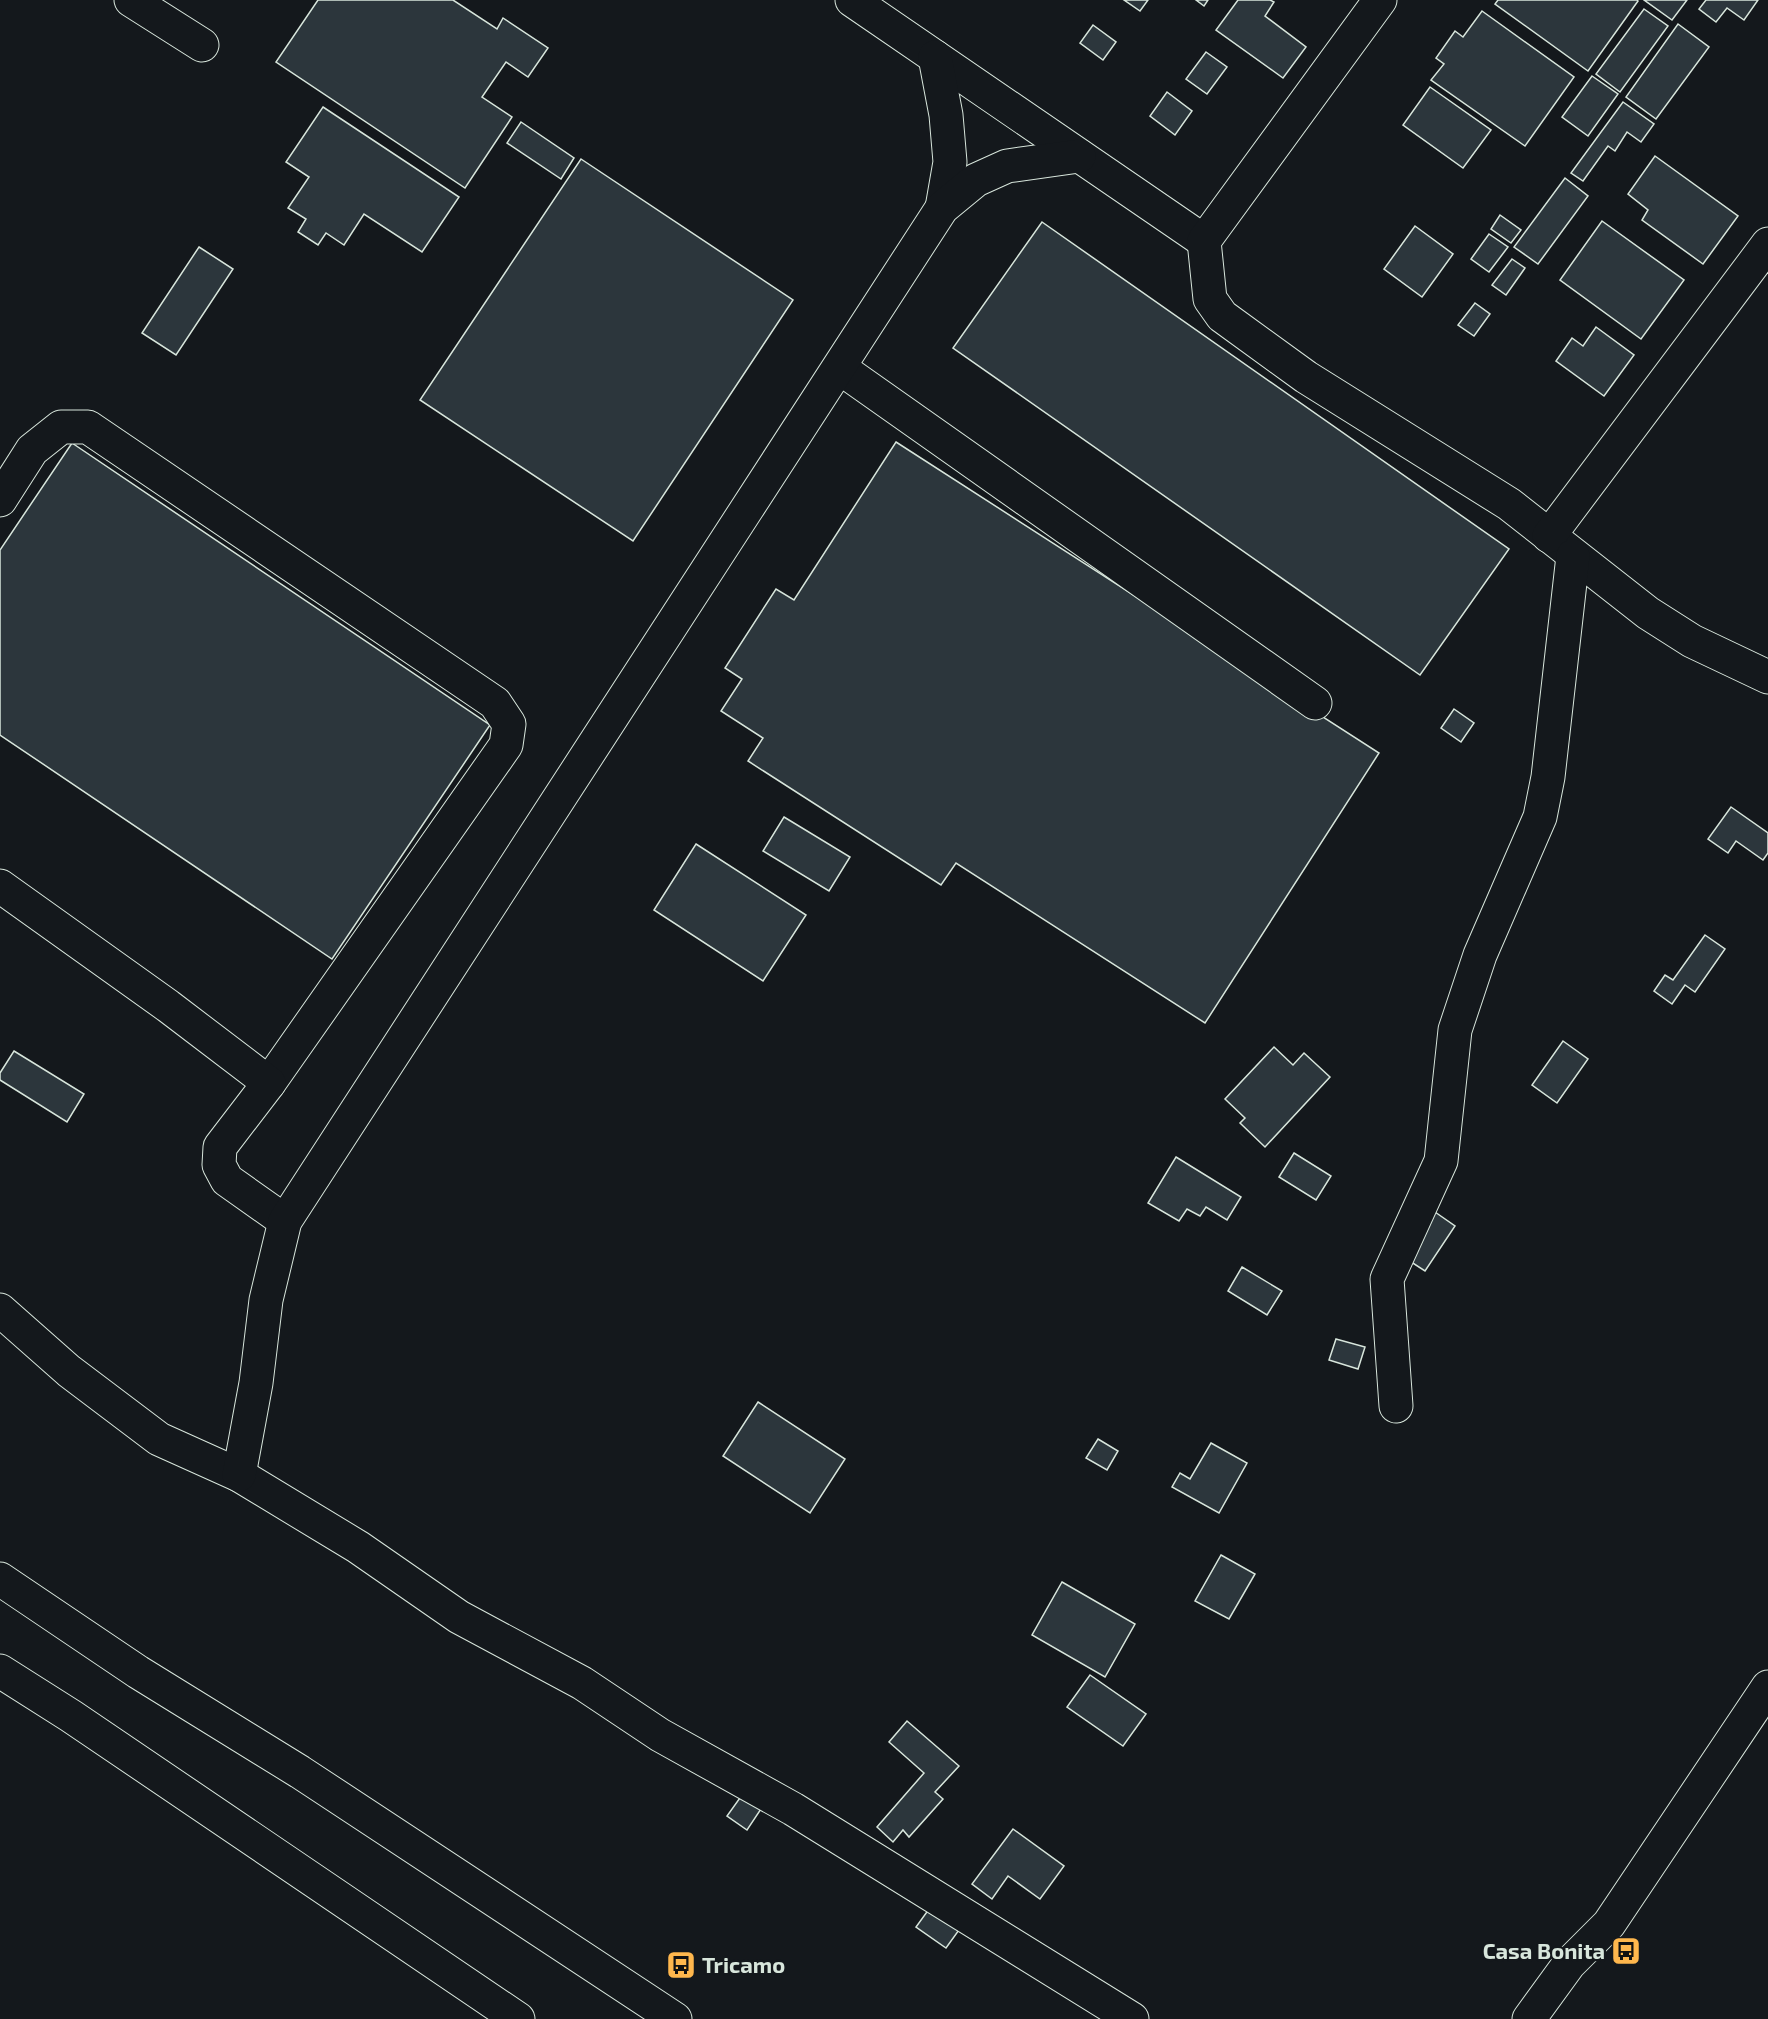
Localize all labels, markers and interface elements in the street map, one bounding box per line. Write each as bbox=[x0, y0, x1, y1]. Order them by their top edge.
bus stop icon: Casa Bonita bbox=[1610, 1935, 1642, 1967]
place label: Casa Bonita bbox=[1483, 1937, 1605, 1963]
bus stop icon: Tricamo bbox=[665, 1949, 697, 1981]
place label: Tricamo bbox=[702, 1951, 785, 1977]

